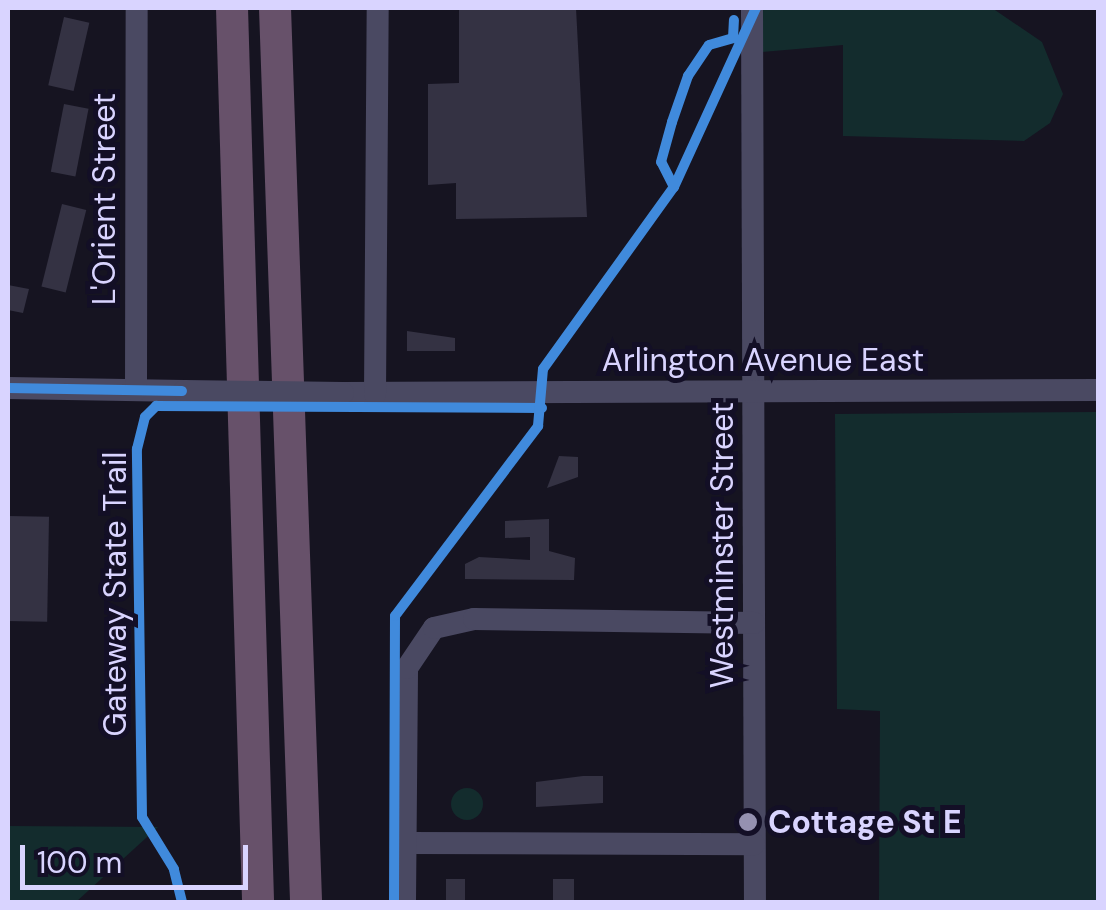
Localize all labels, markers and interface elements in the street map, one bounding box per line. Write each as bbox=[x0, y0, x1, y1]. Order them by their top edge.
street label: L'Orient Street bbox=[85, 93, 123, 305]
street label: Arlington Avenue East bbox=[602, 341, 924, 379]
street label: Westminster Street bbox=[703, 402, 741, 688]
street label: Gateway State Trail bbox=[96, 452, 134, 736]
place label: Cottage St E bbox=[768, 803, 962, 841]
marker: Cottage St E bbox=[737, 811, 759, 833]
scale bar bbox=[25, 825, 252, 887]
text: 100 m bbox=[37, 843, 122, 882]

